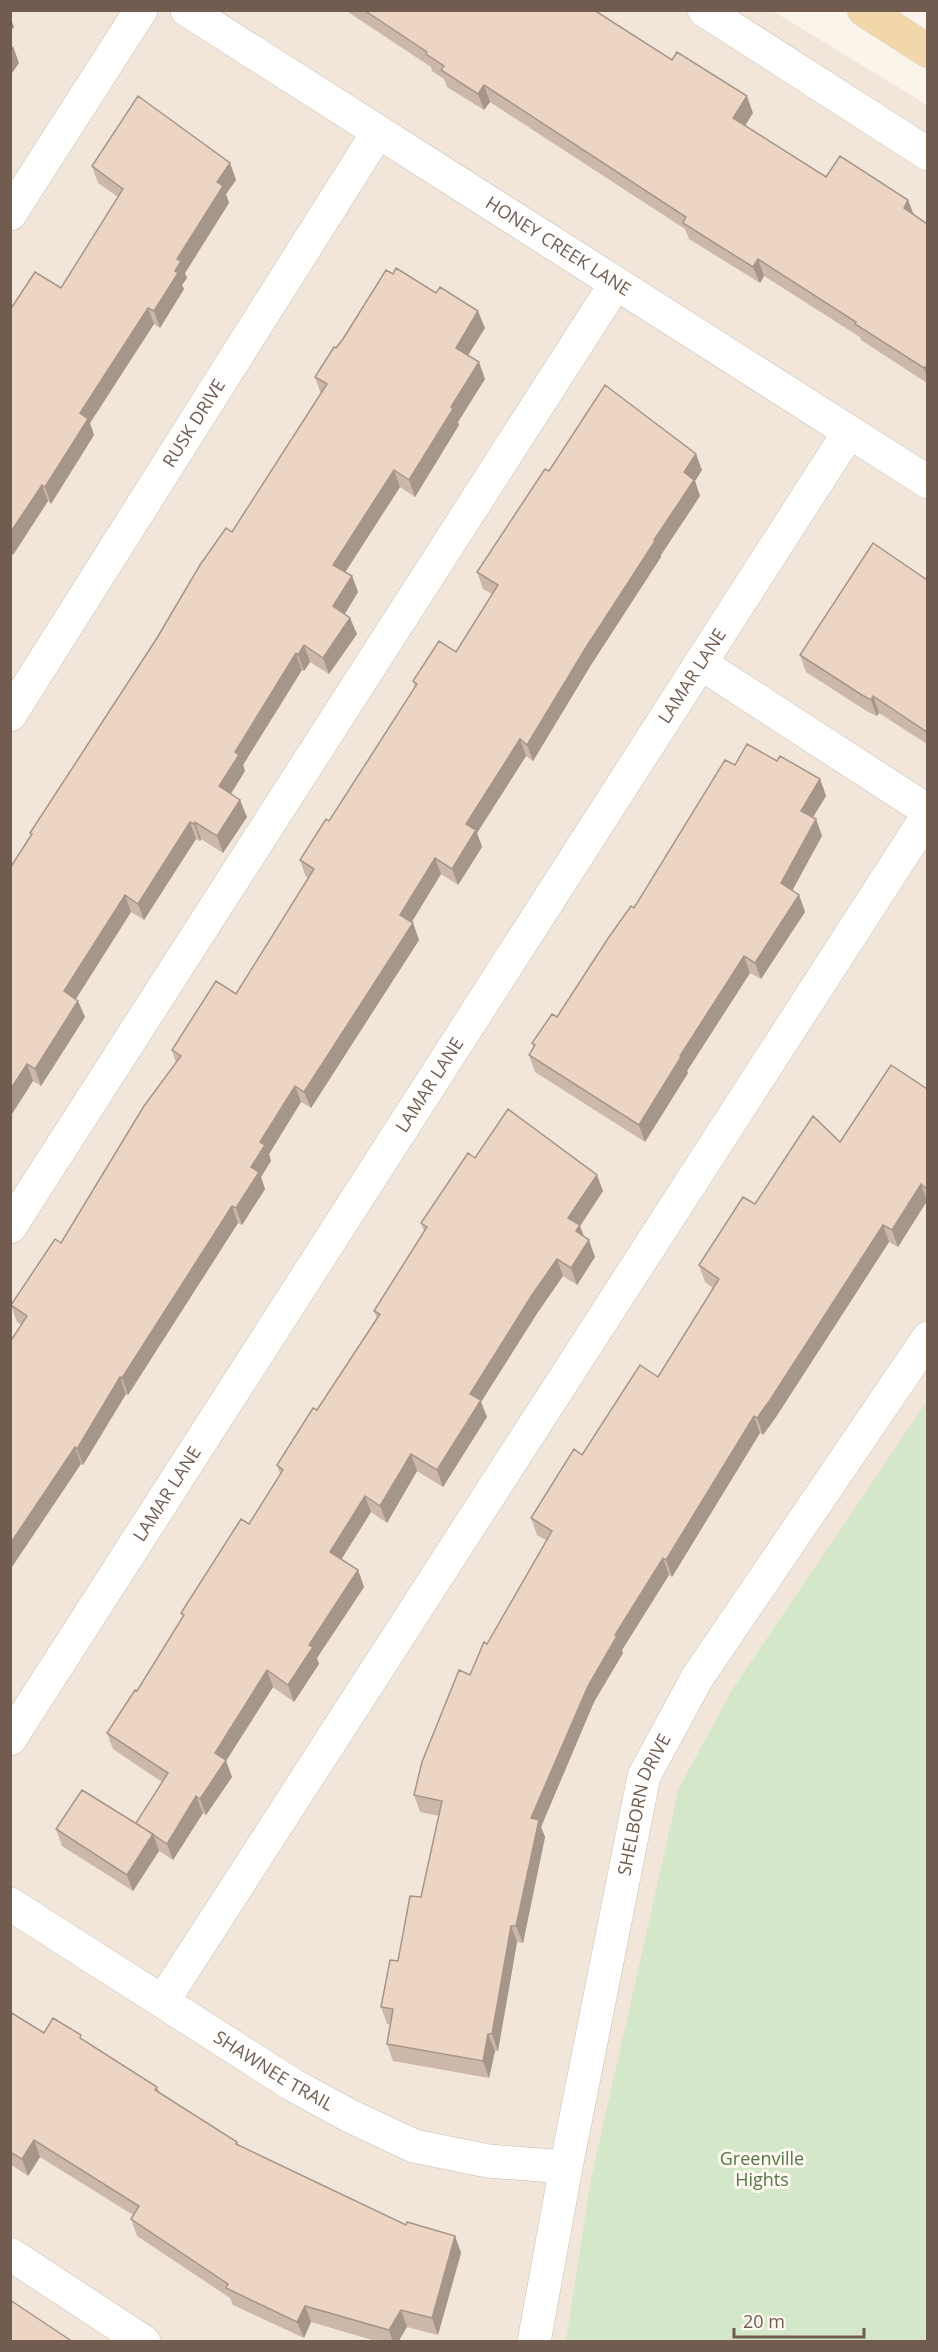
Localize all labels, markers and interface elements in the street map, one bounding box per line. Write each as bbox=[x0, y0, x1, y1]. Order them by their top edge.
street label: HONEY CREEK LANE bbox=[481, 190, 636, 301]
street label: RUSK DRIVE bbox=[157, 374, 230, 471]
street label: LAMAR LANE bbox=[652, 623, 731, 728]
street label: LAMAR LANE bbox=[389, 1032, 468, 1137]
street label: LAMAR LANE bbox=[127, 1441, 206, 1546]
street label: SHELBORN DRIVE bbox=[611, 1729, 676, 1878]
street label: SHAWNEE TRAIL bbox=[209, 2024, 338, 2116]
park label: Greenville Hights bbox=[720, 2146, 804, 2191]
scale bar bbox=[734, 2301, 864, 2339]
text: 20 m bbox=[743, 2309, 785, 2333]

